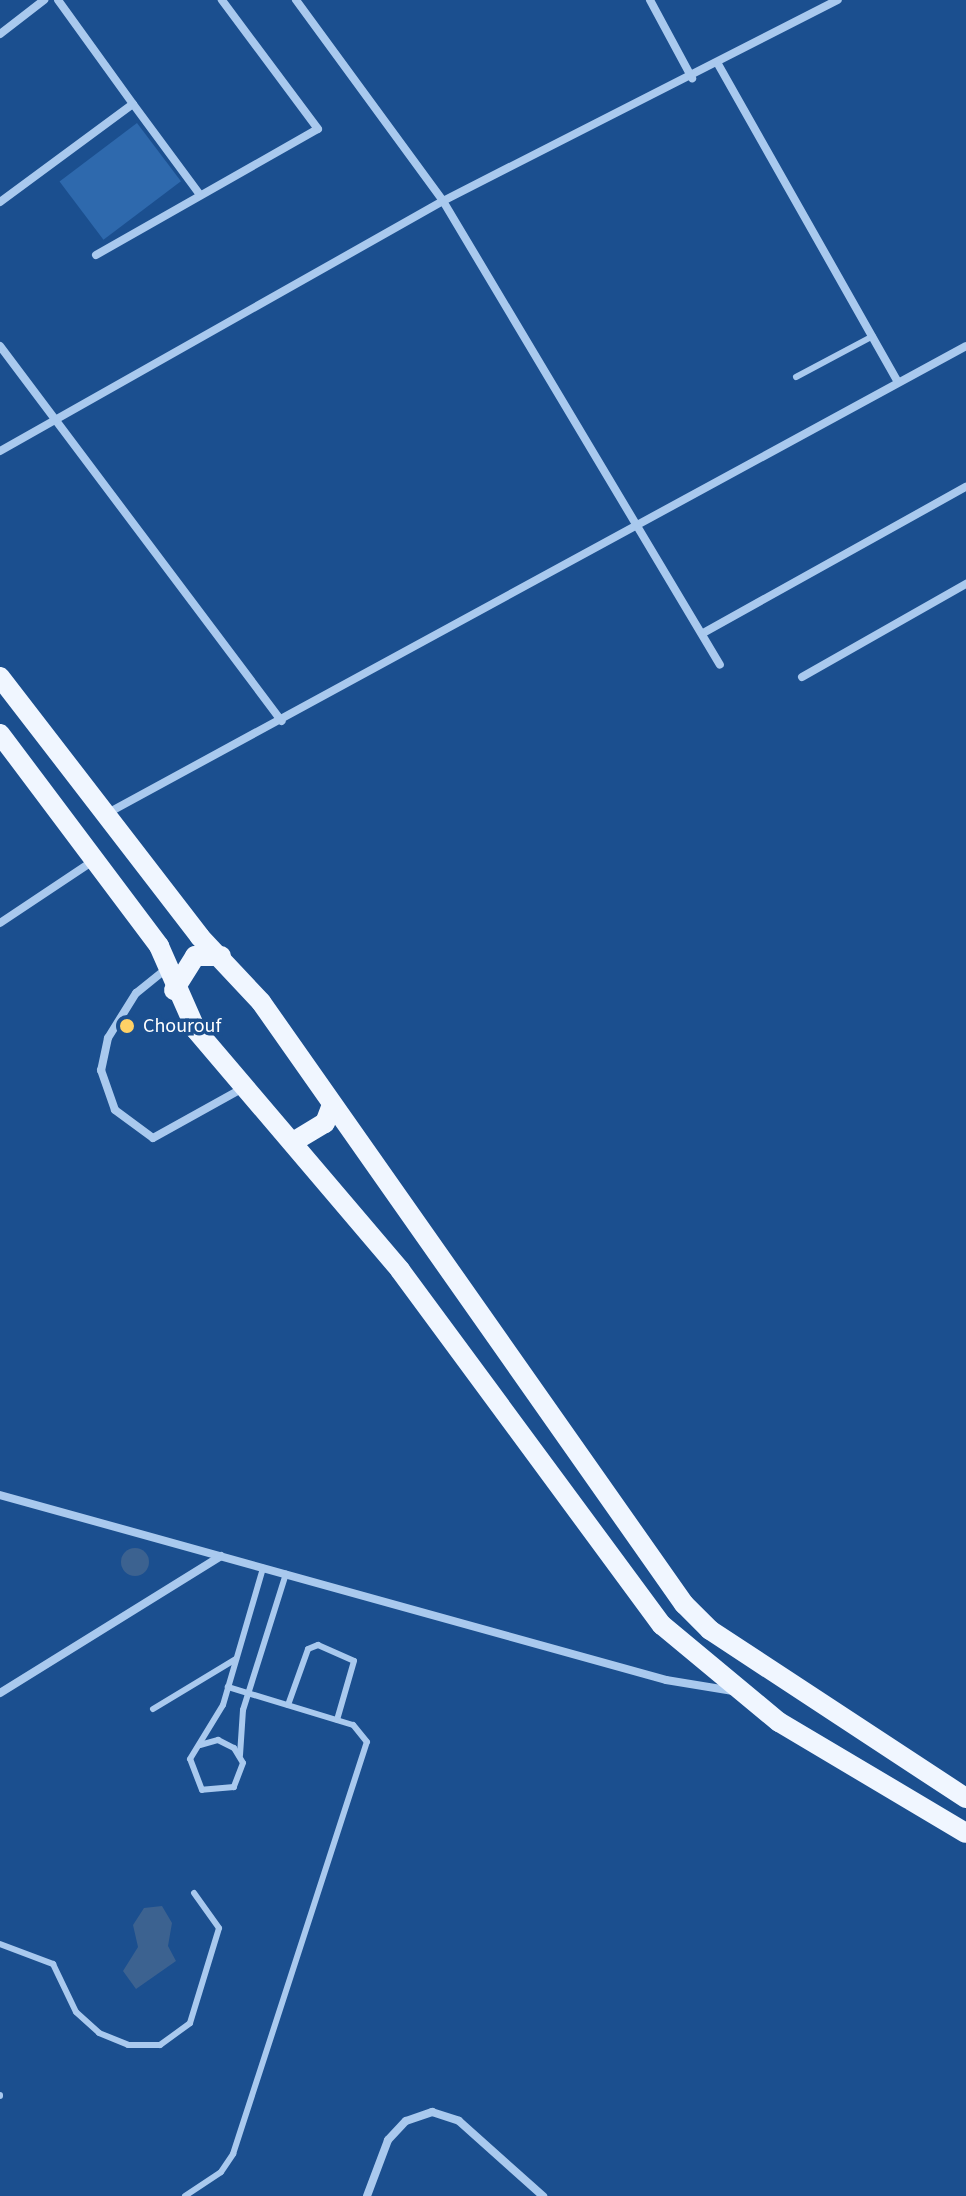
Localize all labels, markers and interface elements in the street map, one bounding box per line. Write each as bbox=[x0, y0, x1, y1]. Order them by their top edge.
place label: Chourouf bbox=[143, 1014, 221, 1038]
marker: Chourouf bbox=[118, 1017, 136, 1035]

